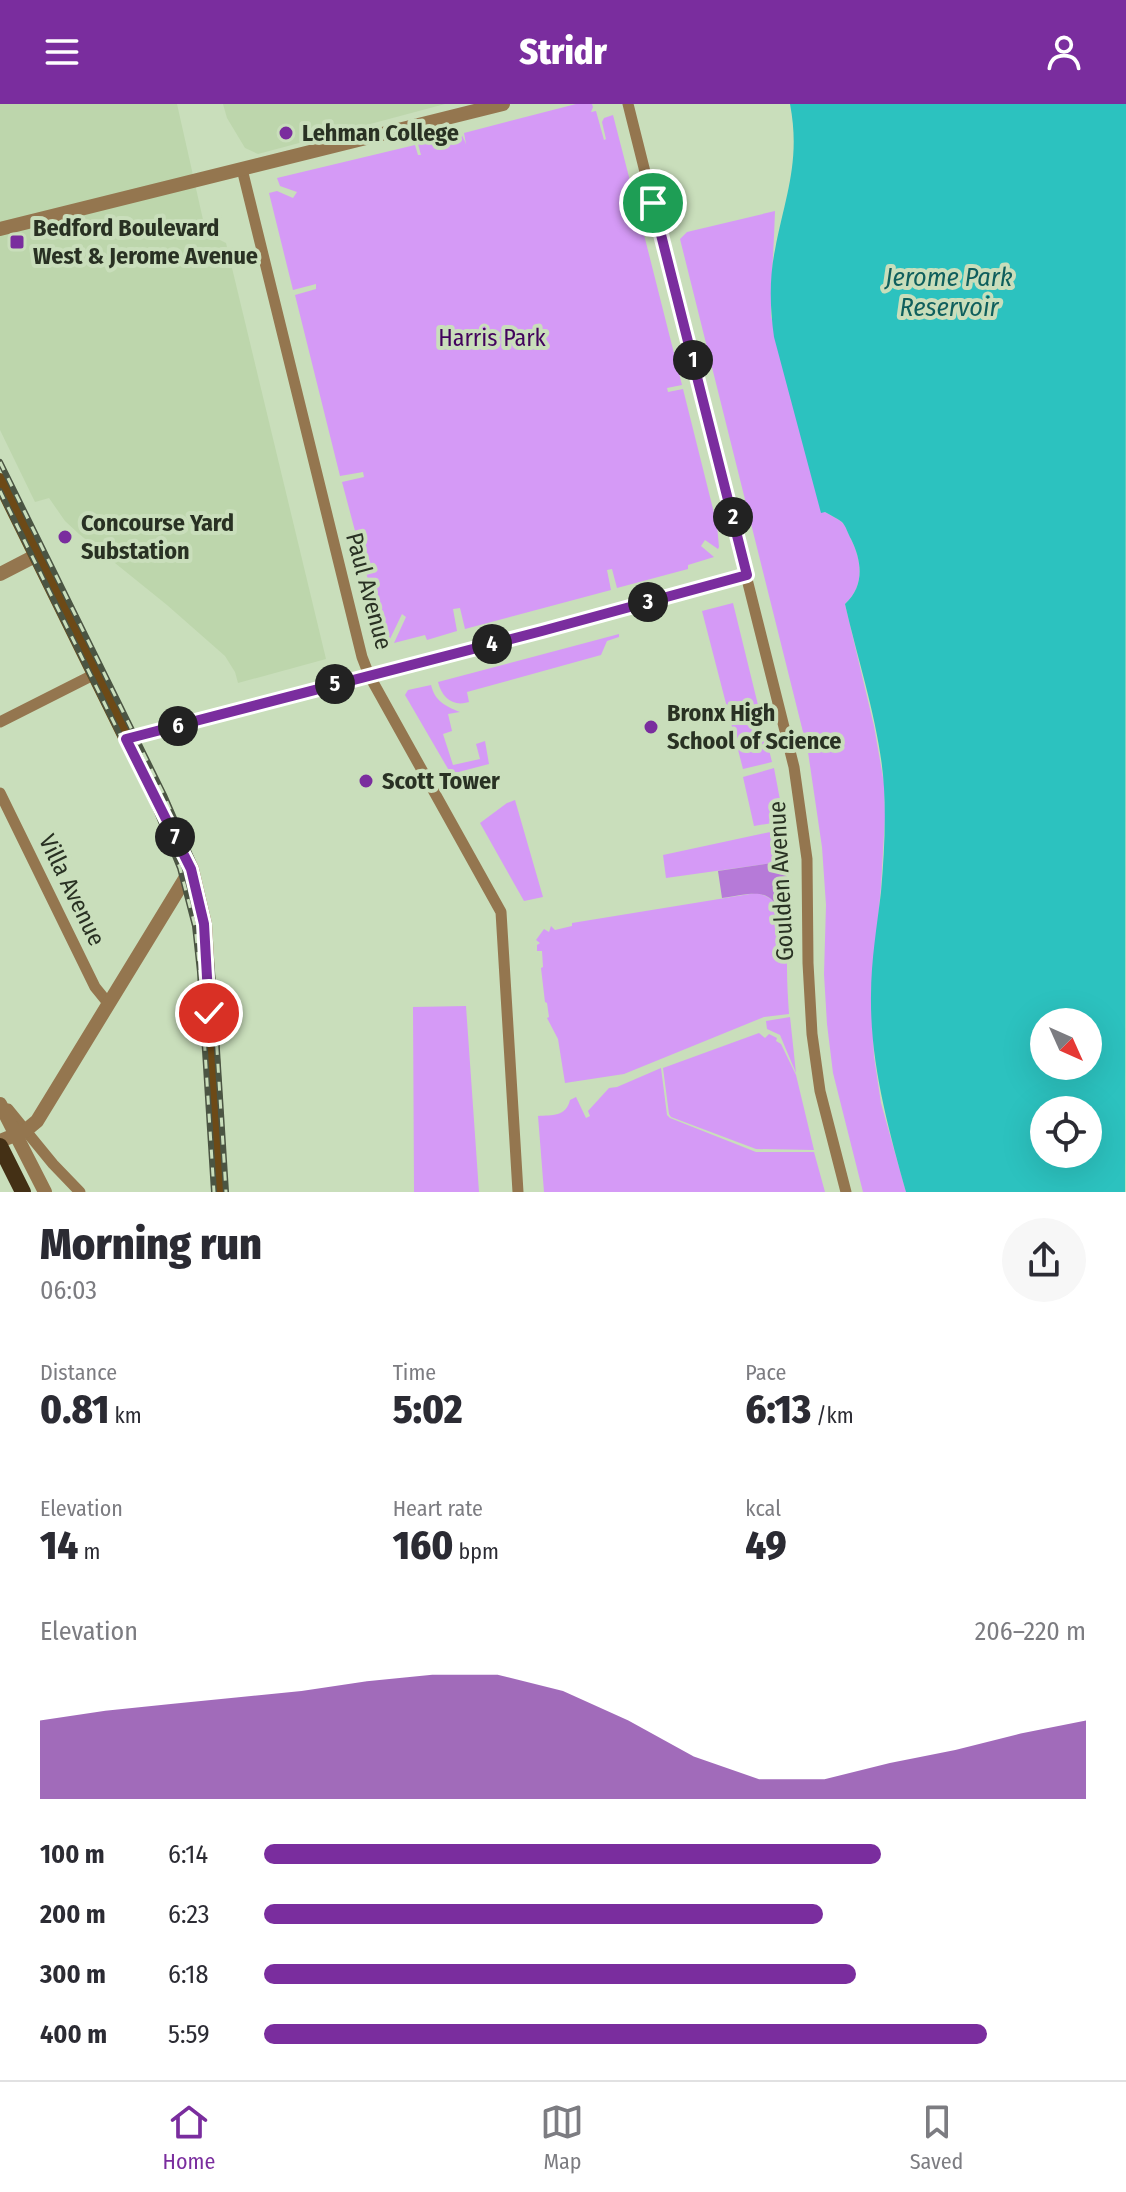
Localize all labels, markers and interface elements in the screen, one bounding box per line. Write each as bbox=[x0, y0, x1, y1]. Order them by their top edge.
icon: menu bbox=[40, 30, 84, 74]
text: Stridr bbox=[519, 30, 607, 74]
icon: person bbox=[1042, 30, 1086, 74]
place label: Lehman College bbox=[302, 119, 459, 147]
marker: Lehman College bbox=[277, 124, 295, 142]
pin bbox=[619, 169, 687, 237]
icon: arrive bbox=[631, 181, 675, 225]
place label: Bedford Boulevard West & Jerome Avenue bbox=[33, 214, 258, 270]
marker: Bedford Boulevard West & Jerome Avenue bbox=[8, 233, 26, 251]
water label: Jerome Park Reservoir bbox=[883, 262, 1013, 323]
park label: Harris Park bbox=[438, 324, 547, 352]
pin: 1 bbox=[673, 340, 713, 380]
text: 1 bbox=[688, 346, 698, 373]
pin: 2 bbox=[713, 497, 753, 537]
text: 2 bbox=[728, 503, 738, 530]
place label: Concourse Yard Substation bbox=[81, 509, 234, 565]
marker: Concourse Yard Substation bbox=[56, 528, 74, 546]
street label: Paul Avenue bbox=[340, 530, 398, 652]
pin: 3 bbox=[628, 582, 668, 622]
text: 3 bbox=[643, 588, 653, 615]
pin: 4 bbox=[472, 624, 512, 664]
text: 4 bbox=[486, 630, 498, 657]
pin: 5 bbox=[315, 664, 355, 704]
text: 5 bbox=[330, 670, 340, 697]
place label: Bronx High School of Science bbox=[667, 699, 841, 755]
pin: 6 bbox=[158, 706, 198, 746]
text: 6 bbox=[172, 712, 184, 739]
marker: Bronx High School of Science bbox=[642, 718, 660, 736]
place label: Scott Tower bbox=[382, 767, 500, 795]
marker: Scott Tower bbox=[357, 772, 375, 790]
street label: Goulden Avenue bbox=[763, 800, 799, 962]
pin: 7 bbox=[155, 817, 195, 857]
text: 7 bbox=[170, 823, 180, 850]
street label: Villa Avenue bbox=[33, 830, 111, 950]
pin bbox=[175, 979, 243, 1047]
icon: check bbox=[187, 991, 231, 1035]
north arrow bbox=[1030, 1008, 1102, 1080]
map controls bbox=[1030, 1008, 1102, 1168]
button: locate bbox=[1030, 1096, 1102, 1168]
text: Morning run bbox=[40, 1218, 262, 1271]
button: share bbox=[1002, 1218, 1086, 1302]
text: 06:03 bbox=[40, 1275, 97, 1306]
text: Distance bbox=[40, 1359, 117, 1386]
text: Time bbox=[393, 1359, 436, 1386]
text: Pace bbox=[745, 1359, 786, 1386]
text: 0.81 bbox=[40, 1386, 109, 1434]
text: 5:02 bbox=[393, 1386, 463, 1434]
text: 6:13 bbox=[745, 1386, 811, 1434]
text: km bbox=[109, 1402, 142, 1429]
text: /km bbox=[811, 1402, 854, 1429]
text: Elevation bbox=[40, 1495, 123, 1522]
text: Heart rate bbox=[393, 1495, 483, 1522]
text: kcal bbox=[745, 1495, 781, 1522]
text: 14 bbox=[40, 1522, 78, 1570]
text: 160 bbox=[393, 1522, 453, 1570]
text: 49 bbox=[745, 1522, 787, 1570]
text: m bbox=[78, 1538, 100, 1565]
text: bpm bbox=[453, 1538, 499, 1565]
text: Elevation bbox=[40, 1616, 138, 1647]
text: 206–220 m bbox=[975, 1616, 1086, 1647]
text: 100 m bbox=[40, 1839, 105, 1870]
text: 6:14 bbox=[168, 1839, 208, 1870]
text: 200 m bbox=[40, 1899, 106, 1930]
text: 6:23 bbox=[168, 1899, 210, 1930]
text: 300 m bbox=[40, 1959, 106, 1990]
text: 6:18 bbox=[168, 1959, 208, 1990]
text: 400 m bbox=[40, 2019, 107, 2050]
text: 5:59 bbox=[168, 2019, 210, 2050]
tab: Home bbox=[163, 2100, 215, 2175]
tab: Map bbox=[540, 2100, 584, 2175]
tab: Saved bbox=[910, 2100, 963, 2175]

